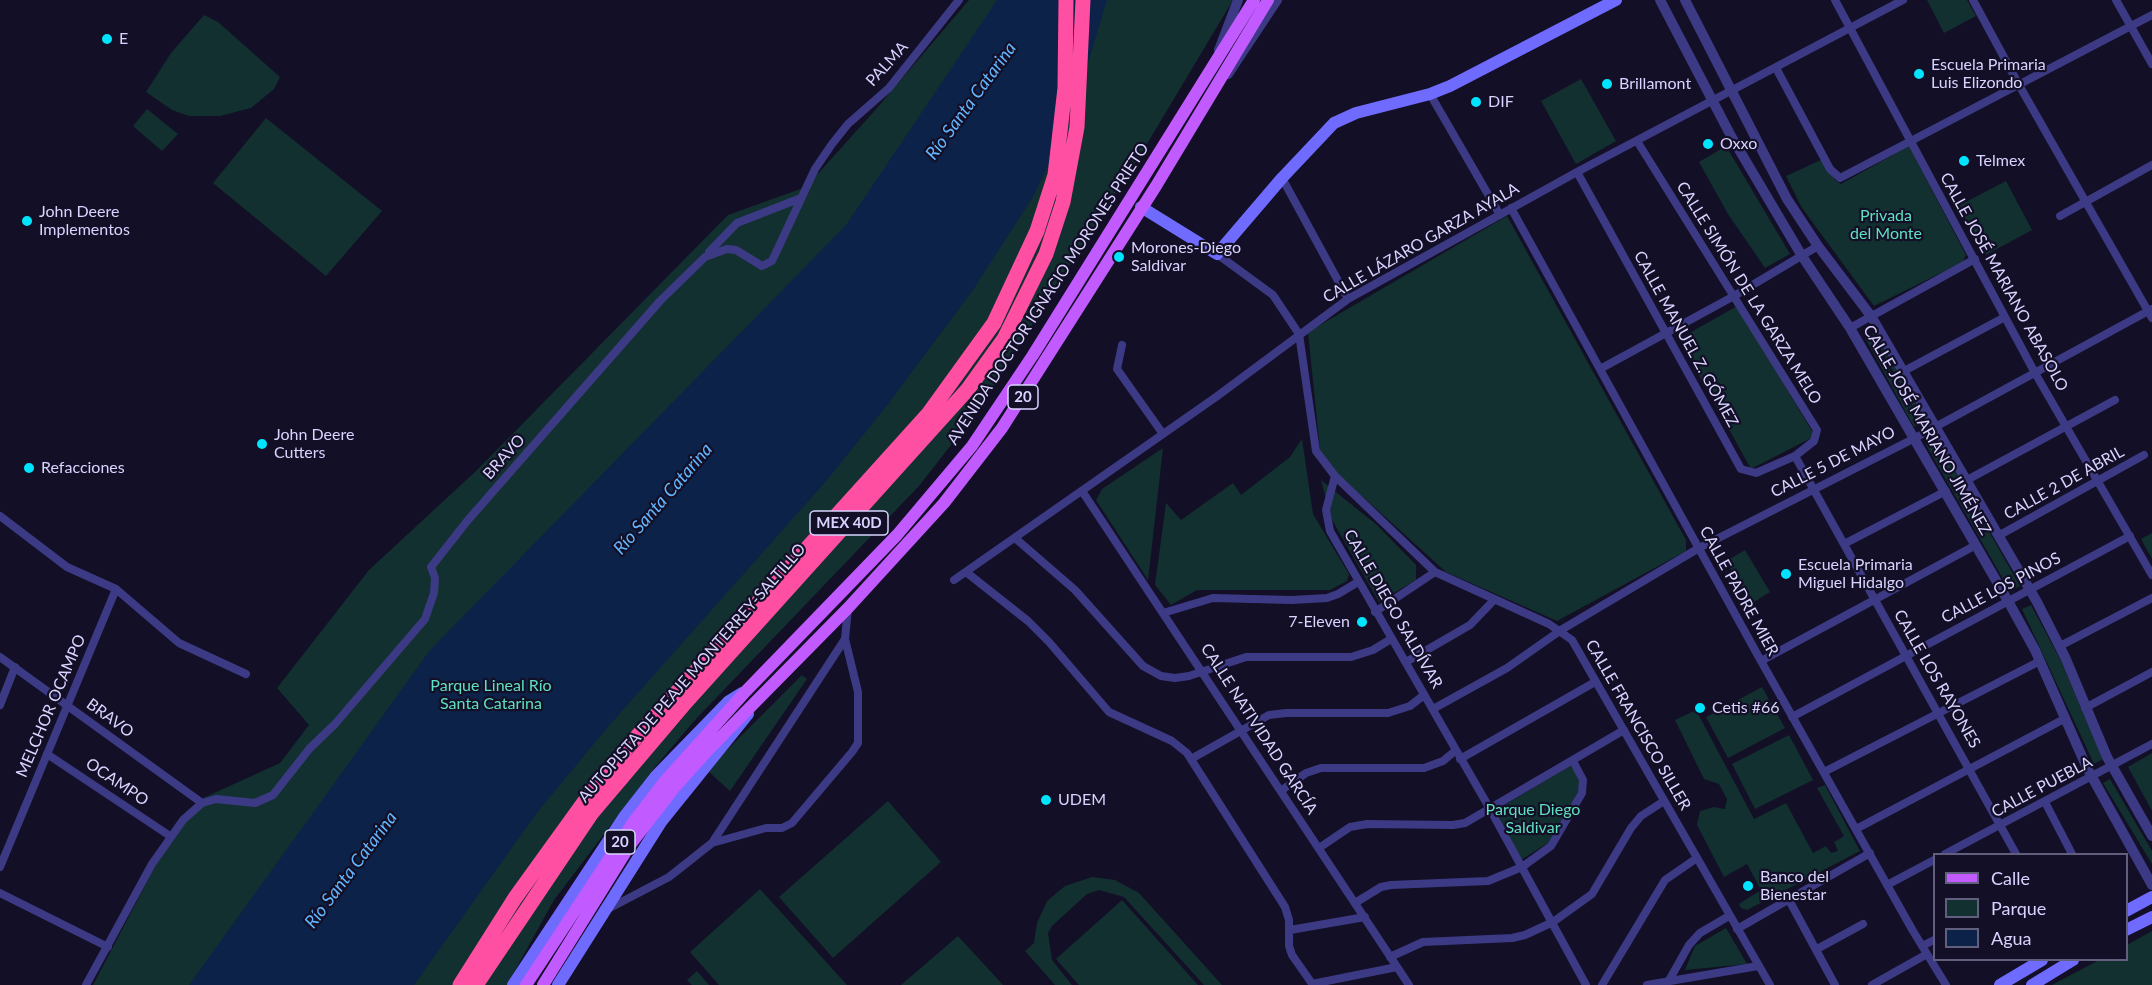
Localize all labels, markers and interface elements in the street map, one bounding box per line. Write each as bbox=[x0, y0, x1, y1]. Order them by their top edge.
place label: E bbox=[119, 29, 128, 49]
marker: E bbox=[100, 32, 114, 46]
street label: PALMA bbox=[862, 38, 912, 90]
water label: Río Santa Catarina bbox=[921, 38, 1021, 164]
place label: Escuela Primaria Luis Elizondo bbox=[1931, 55, 2046, 93]
marker: Escuela Primaria Luis Elizondo bbox=[1912, 67, 1926, 81]
place label: Brillamont bbox=[1619, 74, 1691, 94]
marker: Brillamont bbox=[1600, 77, 1614, 91]
place label: DIF bbox=[1488, 92, 1514, 112]
marker: DIF bbox=[1469, 95, 1483, 109]
place label: Oxxo bbox=[1720, 134, 1757, 154]
marker: Oxxo bbox=[1701, 137, 1715, 151]
street label: AVENIDA DOCTOR IGNACIO MORONES PRIETO bbox=[943, 140, 1153, 448]
place label: Telmex bbox=[1976, 151, 2025, 171]
marker: Telmex bbox=[1957, 154, 1971, 168]
street label: CALLE JOSÉ MARIANO ABASOLO bbox=[1936, 169, 2072, 395]
street label: CALLE SIMÓN DE LA GARZA MELO bbox=[1672, 178, 1826, 408]
street label: CALLE LÁZARO GARZA AYALA bbox=[1320, 179, 1522, 307]
place label: John Deere Implementos bbox=[39, 202, 130, 240]
park label: Privada del Monte bbox=[1850, 206, 1922, 244]
marker: John Deere Implementos bbox=[20, 214, 34, 228]
place label: Morones-Diego Saldivar bbox=[1131, 238, 1241, 276]
street label: CALLE MANUEL Z. GÓMEZ bbox=[1630, 248, 1742, 430]
marker: Morones-Diego Saldivar bbox=[1112, 250, 1126, 264]
street label: CALLE JOSÉ MARIANO JIMÉNEZ bbox=[1859, 322, 1995, 538]
road number: 20 bbox=[1008, 385, 1038, 409]
street label: CALLE 5 DE MAYO bbox=[1768, 422, 1898, 502]
place label: John Deere Cutters bbox=[274, 425, 354, 463]
street label: BRAVO bbox=[479, 431, 529, 483]
marker: John Deere Cutters bbox=[255, 437, 269, 451]
water label: Río Santa Catarina bbox=[609, 439, 717, 559]
street label: CALLE 2 DE ABRIL bbox=[2001, 442, 2127, 524]
place label: Refacciones bbox=[41, 458, 125, 478]
marker: Refacciones bbox=[22, 461, 36, 475]
road number: MEX 40D bbox=[810, 511, 888, 535]
street label: CALLE PADRE MIER bbox=[1695, 523, 1783, 659]
street label: CALLE DIEGO SALDÍVAR bbox=[1340, 526, 1446, 692]
street label: AUTOPISTA DE PEAJE MONTERREY-SALTILLO bbox=[574, 540, 810, 806]
street label: CALLE LOS PINOS bbox=[1938, 548, 2064, 628]
place label: Escuela Primaria Miguel Hidalgo bbox=[1798, 555, 1913, 593]
marker: Escuela Primaria Miguel Hidalgo bbox=[1779, 567, 1793, 581]
street label: CALLE LOS RAYONES bbox=[1890, 606, 1984, 752]
place label: 7-Eleven bbox=[1288, 612, 1350, 632]
marker: 7-Eleven bbox=[1355, 615, 1369, 629]
street label: MELCHOR OCAMPO bbox=[12, 632, 90, 780]
street label: CALLE FRANCISCO SILLER bbox=[1581, 636, 1695, 814]
street label: CALLE NATIVIDAD GARCÍA bbox=[1197, 640, 1321, 818]
park label: Parque Lineal Río Santa Catarina bbox=[430, 676, 552, 714]
street label: BRAVO bbox=[83, 694, 137, 742]
place label: Cetis #66 bbox=[1712, 698, 1780, 718]
marker: Cetis #66 bbox=[1693, 701, 1707, 715]
street label: CALLE PUEBLA bbox=[1988, 752, 2096, 822]
street label: OCAMPO bbox=[82, 754, 152, 810]
place label: UDEM bbox=[1058, 790, 1106, 810]
marker: UDEM bbox=[1039, 793, 1053, 807]
park label: Parque Diego Saldivar bbox=[1486, 800, 1580, 838]
water label: Río Santa Catarina bbox=[300, 808, 402, 932]
road number: 20 bbox=[605, 830, 635, 854]
legend bbox=[1933, 853, 2128, 961]
place label: Banco del Bienestar bbox=[1760, 867, 1829, 905]
text: Calle bbox=[1991, 867, 2030, 889]
marker: Banco del Bienestar bbox=[1741, 879, 1755, 893]
text: Parque bbox=[1991, 897, 2046, 919]
text: Agua bbox=[1991, 927, 2032, 949]

